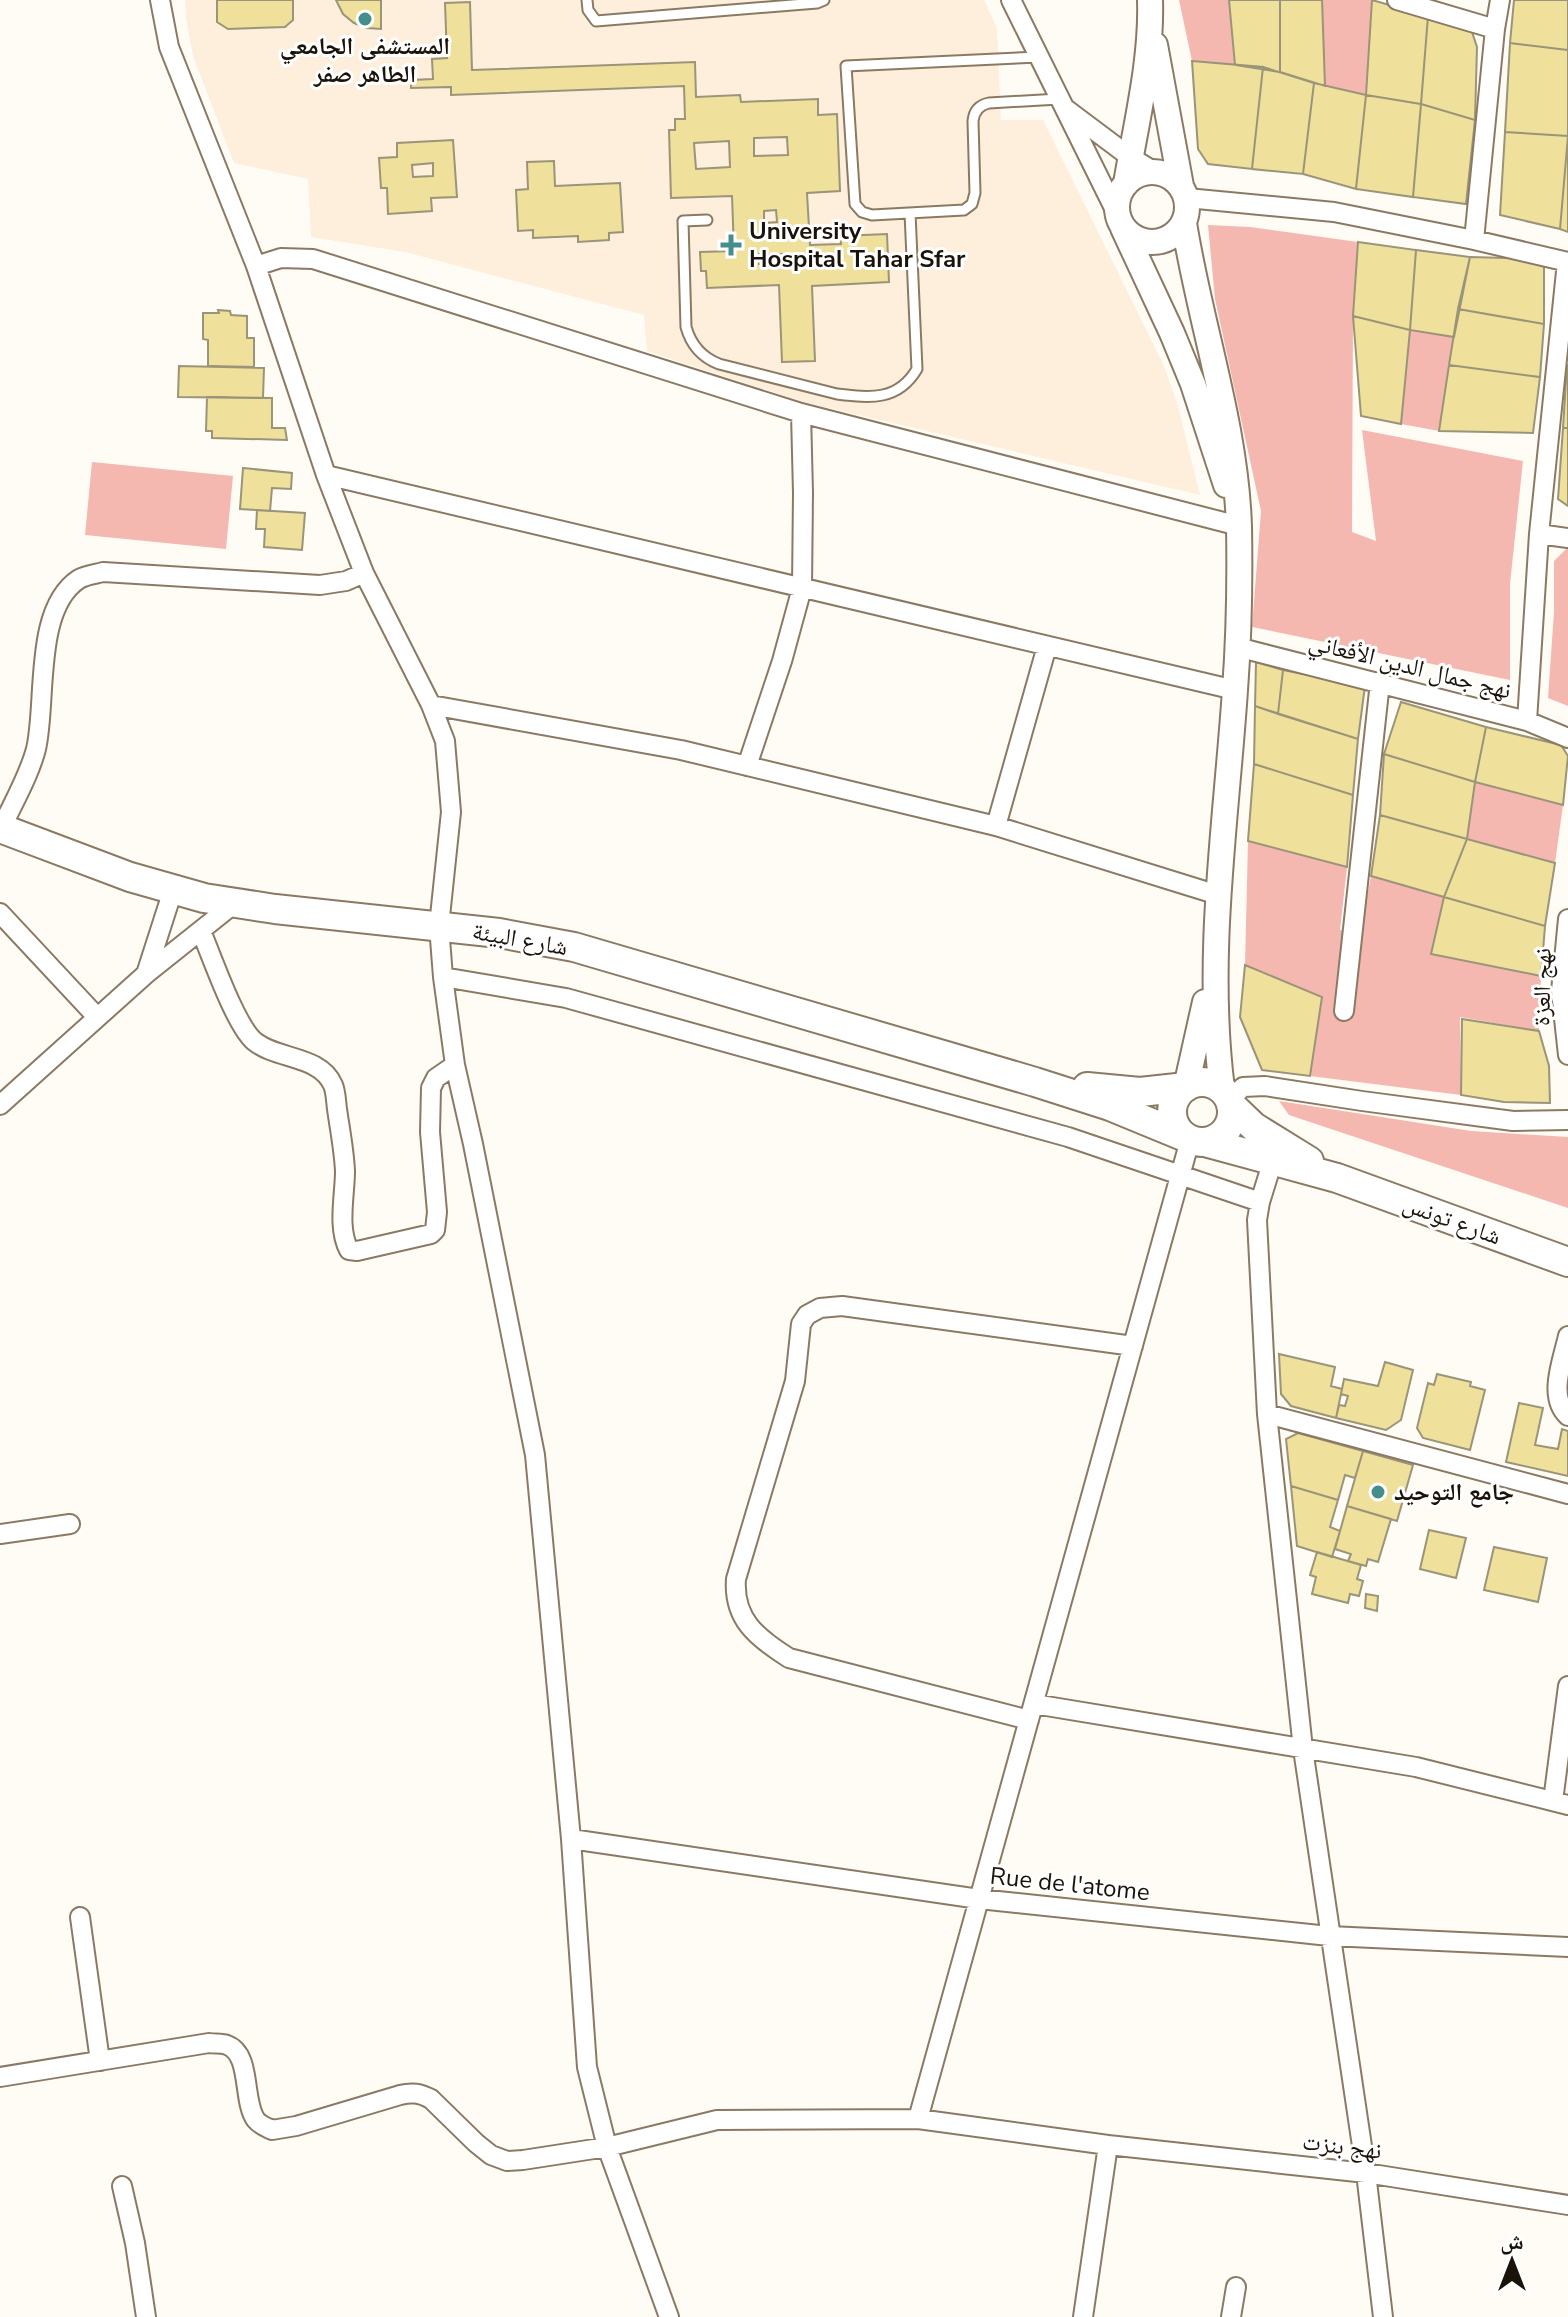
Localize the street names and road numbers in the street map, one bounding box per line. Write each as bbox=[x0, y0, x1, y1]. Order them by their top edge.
street label: نهج جمال الدين الأفعاني bbox=[1305, 625, 1515, 710]
street label: شارع البيئة bbox=[470, 915, 570, 963]
street label: نهج العزة bbox=[1525, 948, 1559, 1026]
street label: شارع تونس bbox=[1398, 1187, 1506, 1253]
street label: Rue de l'atome bbox=[988, 1860, 1152, 1908]
street label: نهج بنزت bbox=[1300, 2125, 1384, 2167]

